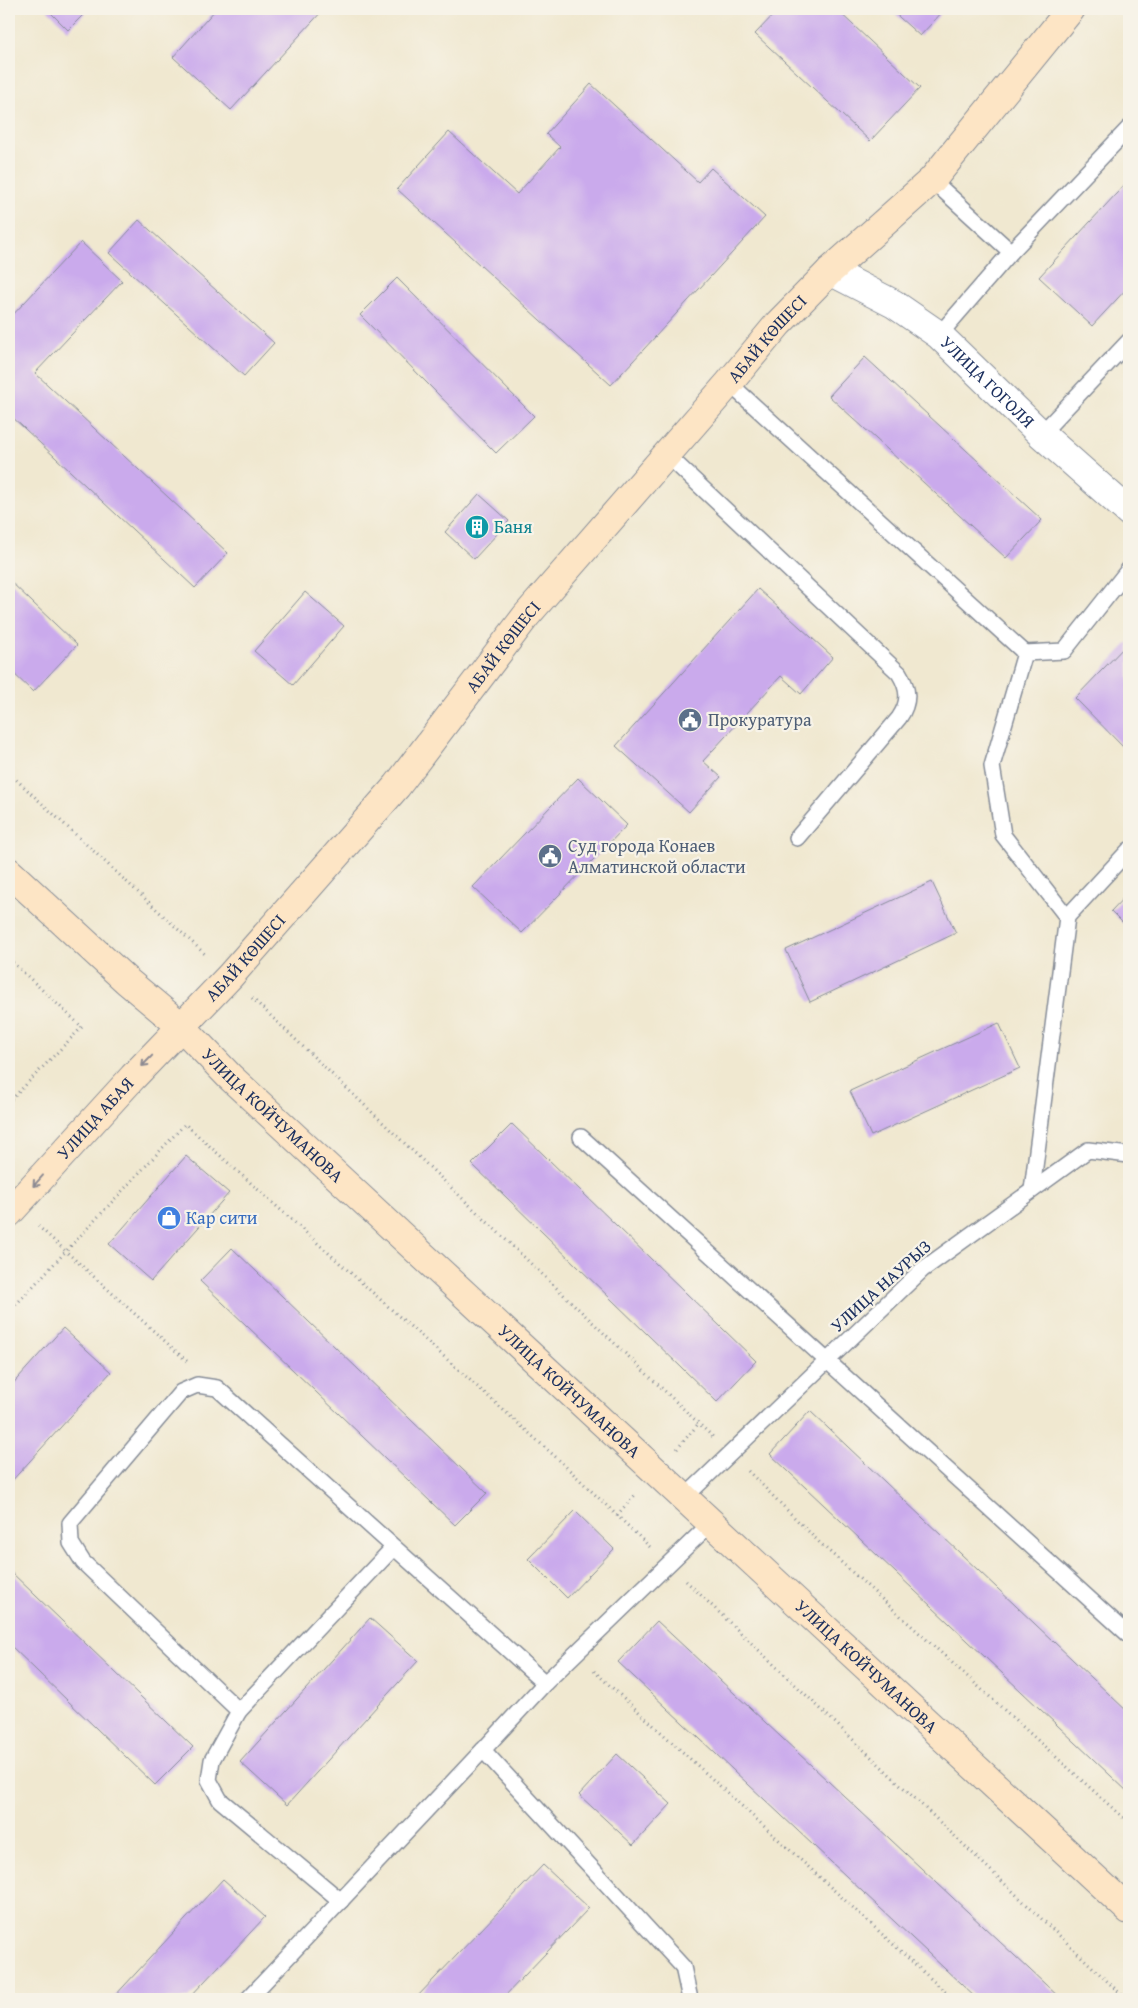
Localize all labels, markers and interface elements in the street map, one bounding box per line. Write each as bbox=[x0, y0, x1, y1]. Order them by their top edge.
street label: АБАЙ КӨШЕСІ bbox=[721, 288, 813, 388]
street label: УЛИЦА ГОГОЛЯ bbox=[934, 329, 1041, 434]
place label: Баня bbox=[494, 513, 532, 540]
building icon: Баня bbox=[464, 514, 490, 540]
street label: АБАЙ КӨШЕСІ bbox=[458, 594, 547, 698]
place label: Прокуратура bbox=[708, 706, 812, 733]
public building icon: Прокуратура bbox=[677, 707, 703, 733]
place label: Суд города Конаев Алматинской области bbox=[568, 832, 746, 880]
public building icon: Суд города Конаев Алматинской области bbox=[537, 843, 563, 869]
street label: АБАЙ КӨШЕСІ bbox=[198, 908, 292, 1007]
street label: УЛИЦА КОЙЧУМАНОВА bbox=[196, 1042, 350, 1189]
one-way arrow bbox=[141, 1055, 153, 1068]
street label: УЛИЦА АБАЯ bbox=[50, 1070, 140, 1165]
one-way arrow bbox=[32, 1175, 43, 1188]
place label: Кар сити bbox=[186, 1204, 258, 1231]
shop icon: Кар сити bbox=[156, 1205, 182, 1231]
street label: УЛИЦА НАУРЫЗ bbox=[824, 1233, 937, 1338]
street label: УЛИЦА КОЙЧУМАНОВА bbox=[492, 1318, 647, 1464]
street label: УЛИЦА КОЙЧУМАНОВА bbox=[789, 1593, 944, 1739]

